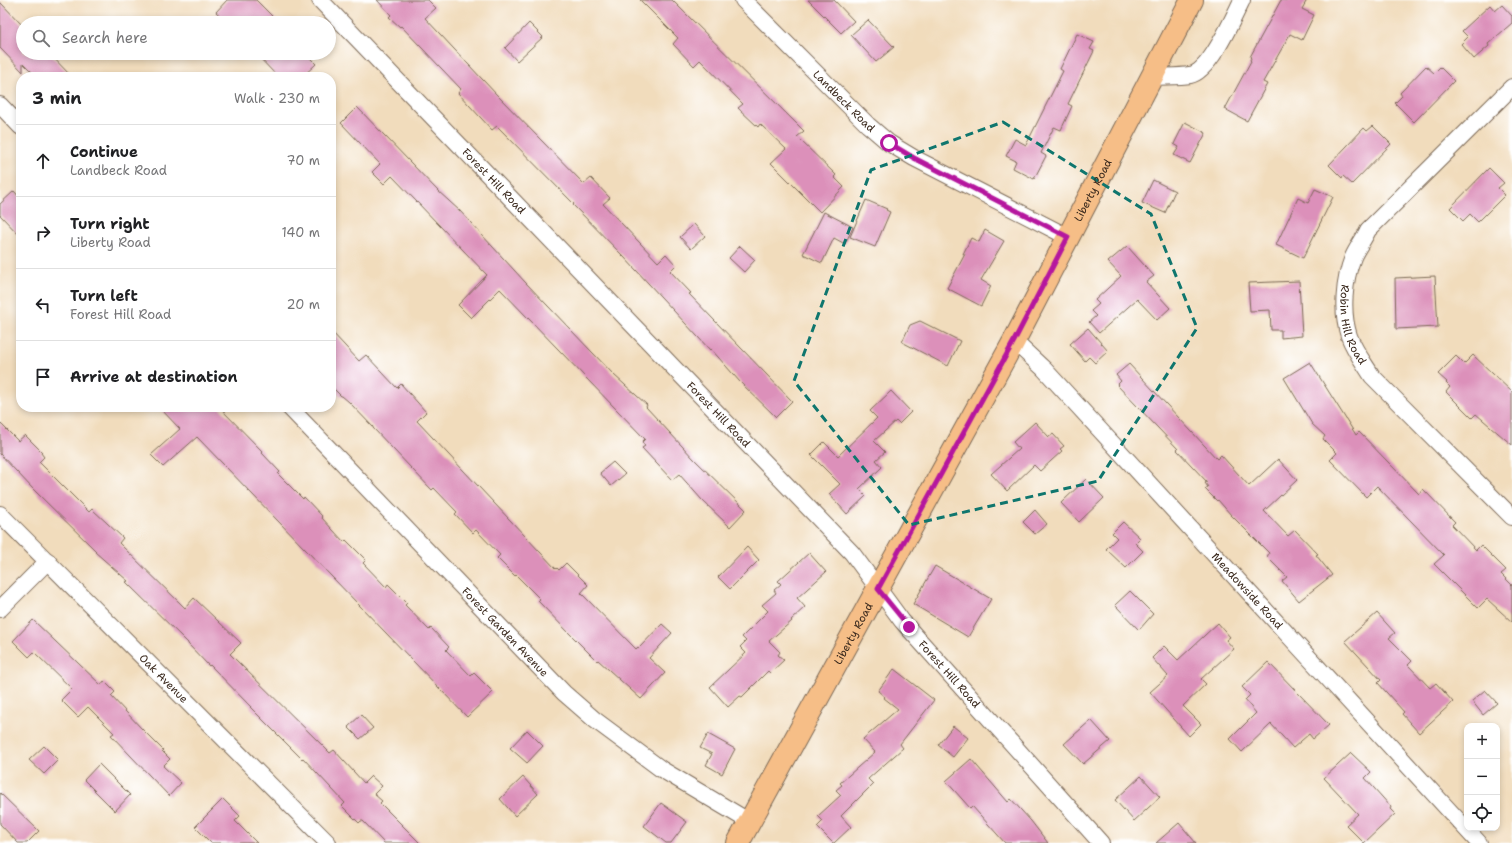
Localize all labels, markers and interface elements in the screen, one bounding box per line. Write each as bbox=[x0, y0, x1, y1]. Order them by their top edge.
search box bbox=[16, 16, 336, 60]
icon: search bbox=[30, 27, 52, 49]
text: Search here bbox=[62, 28, 148, 48]
street label: Landbeck Road bbox=[809, 67, 878, 136]
text: 3 min bbox=[32, 87, 82, 109]
text: Walk · 230 m bbox=[234, 90, 320, 107]
route start bbox=[880, 134, 898, 152]
text: Continue bbox=[70, 142, 138, 162]
street label: Forest Hill Road bbox=[459, 145, 529, 217]
icon: ahead bbox=[32, 150, 54, 172]
text: 70 m bbox=[286, 152, 320, 169]
street label: Liberty Road bbox=[1071, 157, 1116, 224]
text: Landbeck Road bbox=[70, 162, 167, 179]
text: Turn right bbox=[70, 214, 150, 234]
icon: right bbox=[32, 222, 54, 244]
text: 140 m bbox=[281, 224, 320, 241]
text: Liberty Road bbox=[70, 234, 151, 251]
street label: Robin Hill Road bbox=[1336, 284, 1370, 368]
text: Turn left bbox=[70, 286, 138, 306]
icon: left bbox=[32, 294, 54, 316]
text: 20 m bbox=[287, 296, 320, 313]
text: Forest Hill Road bbox=[70, 306, 171, 323]
icon: arrive bbox=[32, 366, 54, 388]
text: Arrive at destination bbox=[70, 367, 238, 387]
street label: Forest Hill Road bbox=[683, 379, 753, 451]
street label: Meadowside Road bbox=[1208, 550, 1286, 633]
street label: Forest Garden Avenue bbox=[458, 584, 551, 680]
street label: Liberty Road bbox=[831, 600, 877, 667]
route end bbox=[900, 618, 918, 636]
street label: Forest Hill Road bbox=[915, 637, 983, 711]
street label: Oak Avenue bbox=[136, 651, 191, 706]
map controls bbox=[1464, 723, 1500, 831]
button: + bbox=[1464, 723, 1500, 759]
button: − bbox=[1464, 759, 1500, 795]
button: locate bbox=[1464, 795, 1500, 831]

